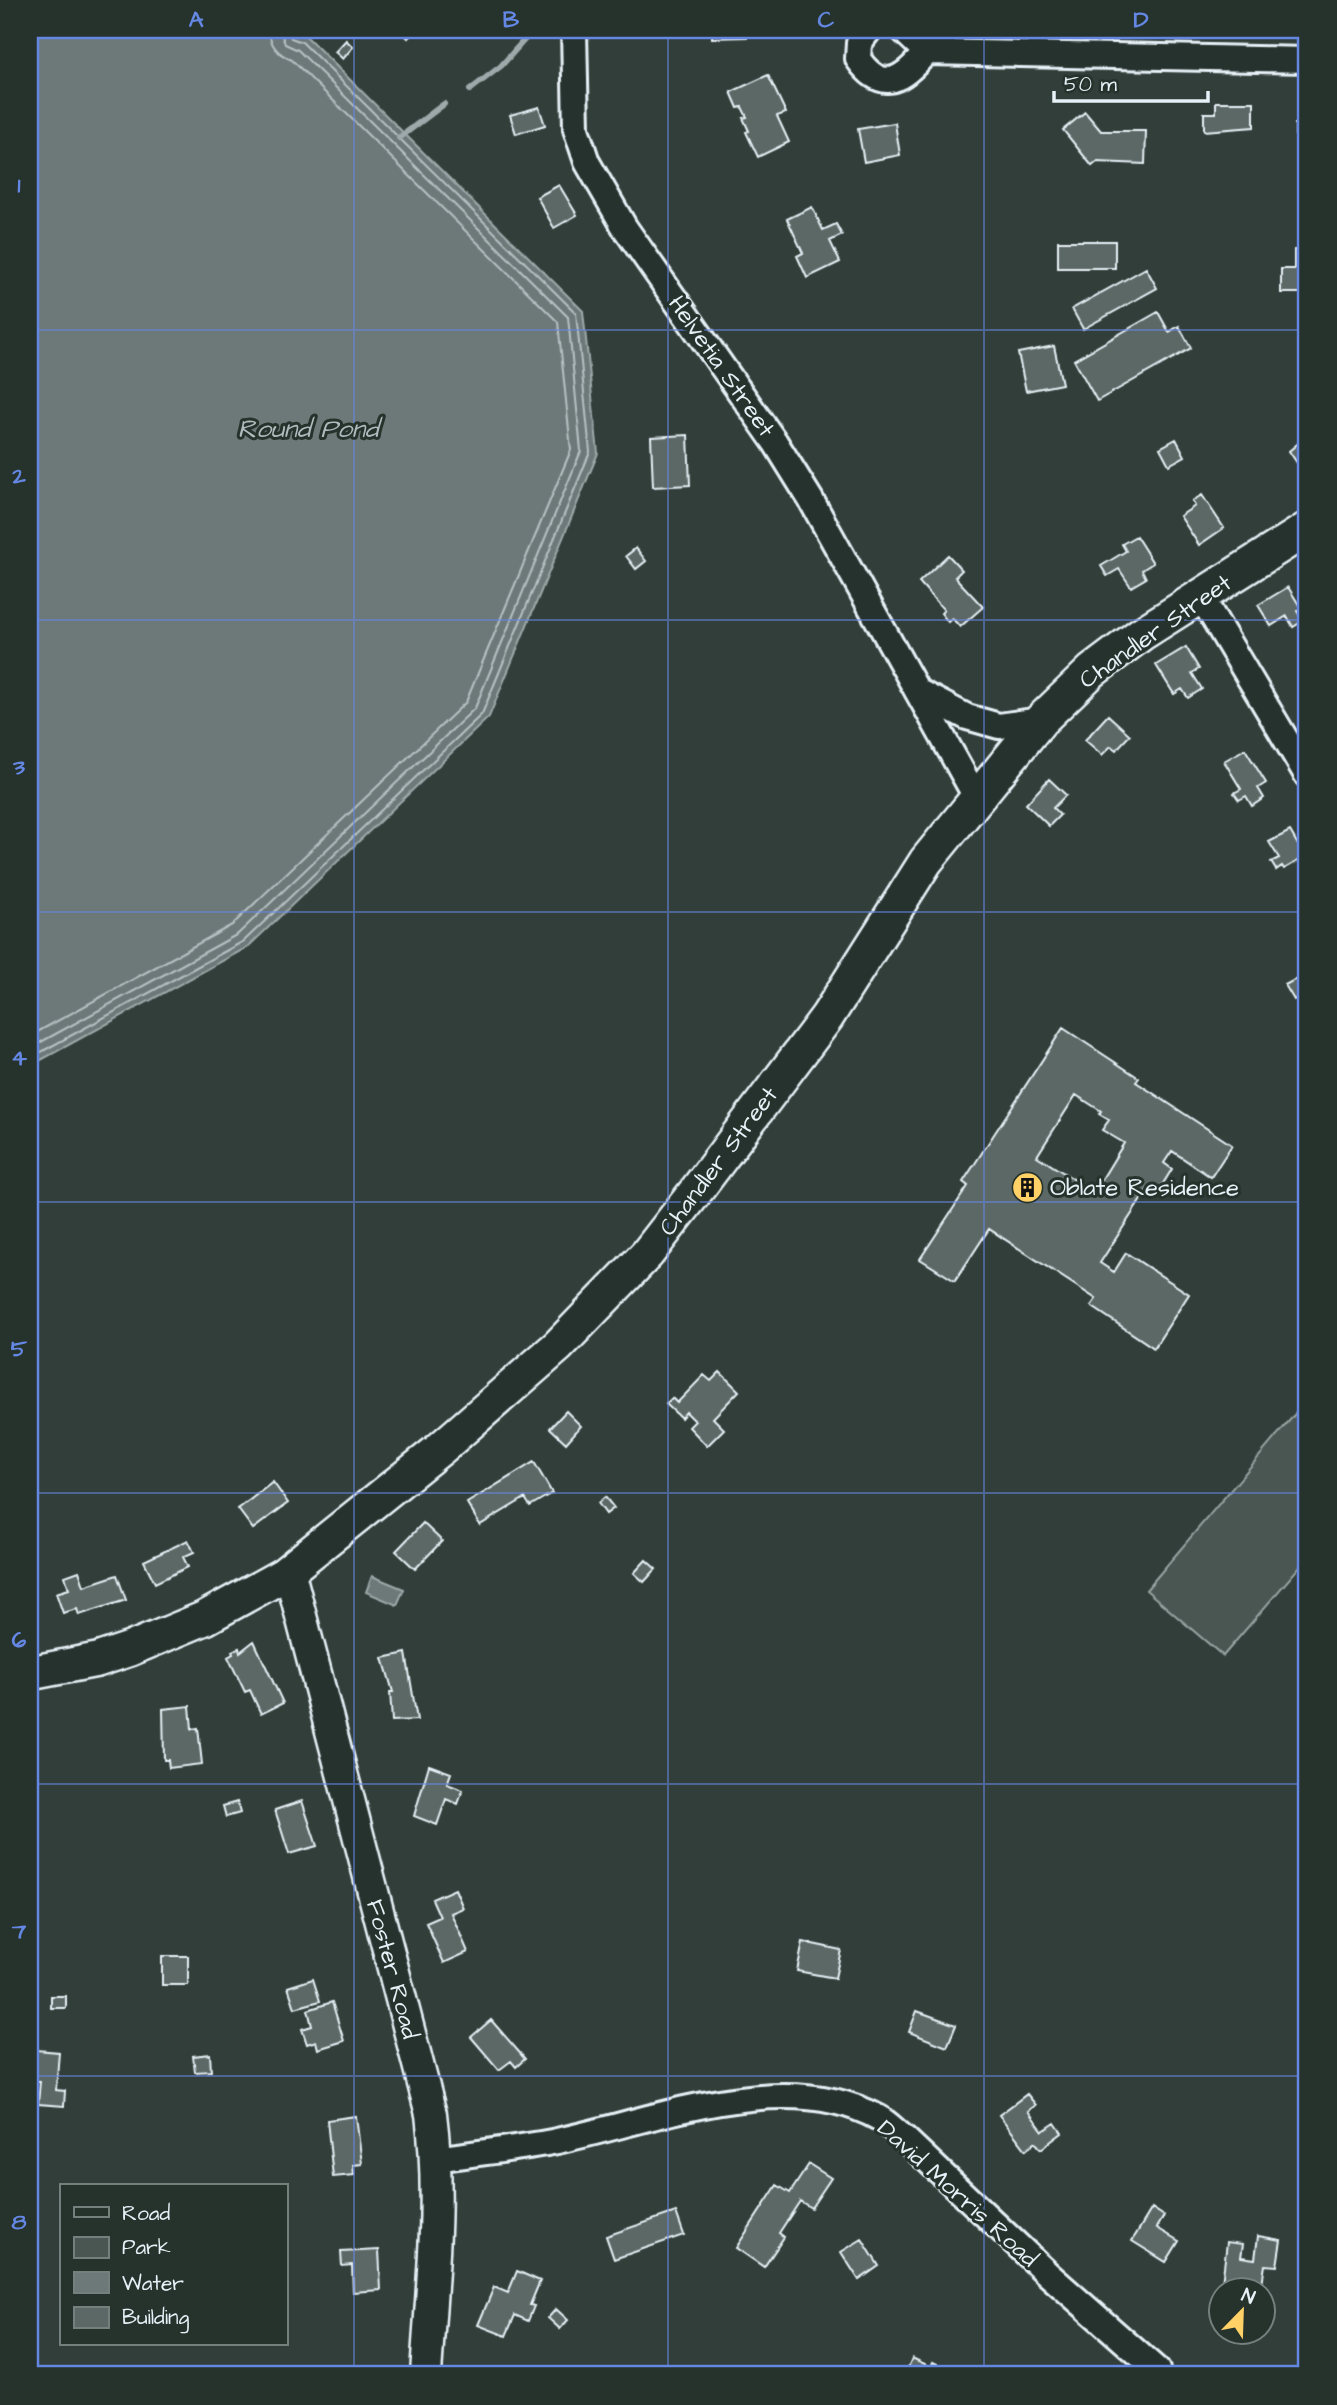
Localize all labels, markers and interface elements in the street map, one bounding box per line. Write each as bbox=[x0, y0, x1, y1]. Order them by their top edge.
text: A bbox=[189, 4, 204, 36]
text: B bbox=[503, 4, 520, 36]
text: C bbox=[818, 4, 835, 36]
text: D bbox=[1134, 4, 1149, 36]
scale bar bbox=[1054, 60, 1208, 104]
text: 50 m bbox=[1064, 70, 1118, 99]
text: 1 bbox=[18, 169, 21, 201]
street label: Helvetia Street bbox=[660, 289, 783, 445]
water label: Round Pond bbox=[238, 411, 383, 447]
text: 2 bbox=[11, 460, 26, 492]
street label: Chandler Street bbox=[1072, 566, 1239, 697]
text: 3 bbox=[12, 751, 25, 783]
text: 4 bbox=[11, 1042, 27, 1074]
street label: Chandler Street bbox=[651, 1080, 786, 1243]
building icon: Oblate Residence bbox=[1010, 1170, 1044, 1204]
place label: Oblate Residence bbox=[1050, 1171, 1239, 1205]
text: 5 bbox=[11, 1333, 28, 1365]
text: 6 bbox=[12, 1624, 27, 1656]
street label: Foster Road bbox=[357, 1896, 427, 2043]
text: 7 bbox=[11, 1915, 27, 1947]
street label: David Morris Road bbox=[869, 2112, 1045, 2275]
legend bbox=[60, 2184, 287, 2346]
text: Road bbox=[122, 2199, 170, 2228]
text: 8 bbox=[12, 2206, 27, 2238]
text: Park bbox=[122, 2233, 171, 2262]
text: Water bbox=[122, 2269, 184, 2298]
north arrow bbox=[1208, 2276, 1278, 2346]
text: N bbox=[1237, 2282, 1259, 2312]
text: Building bbox=[122, 2303, 190, 2334]

